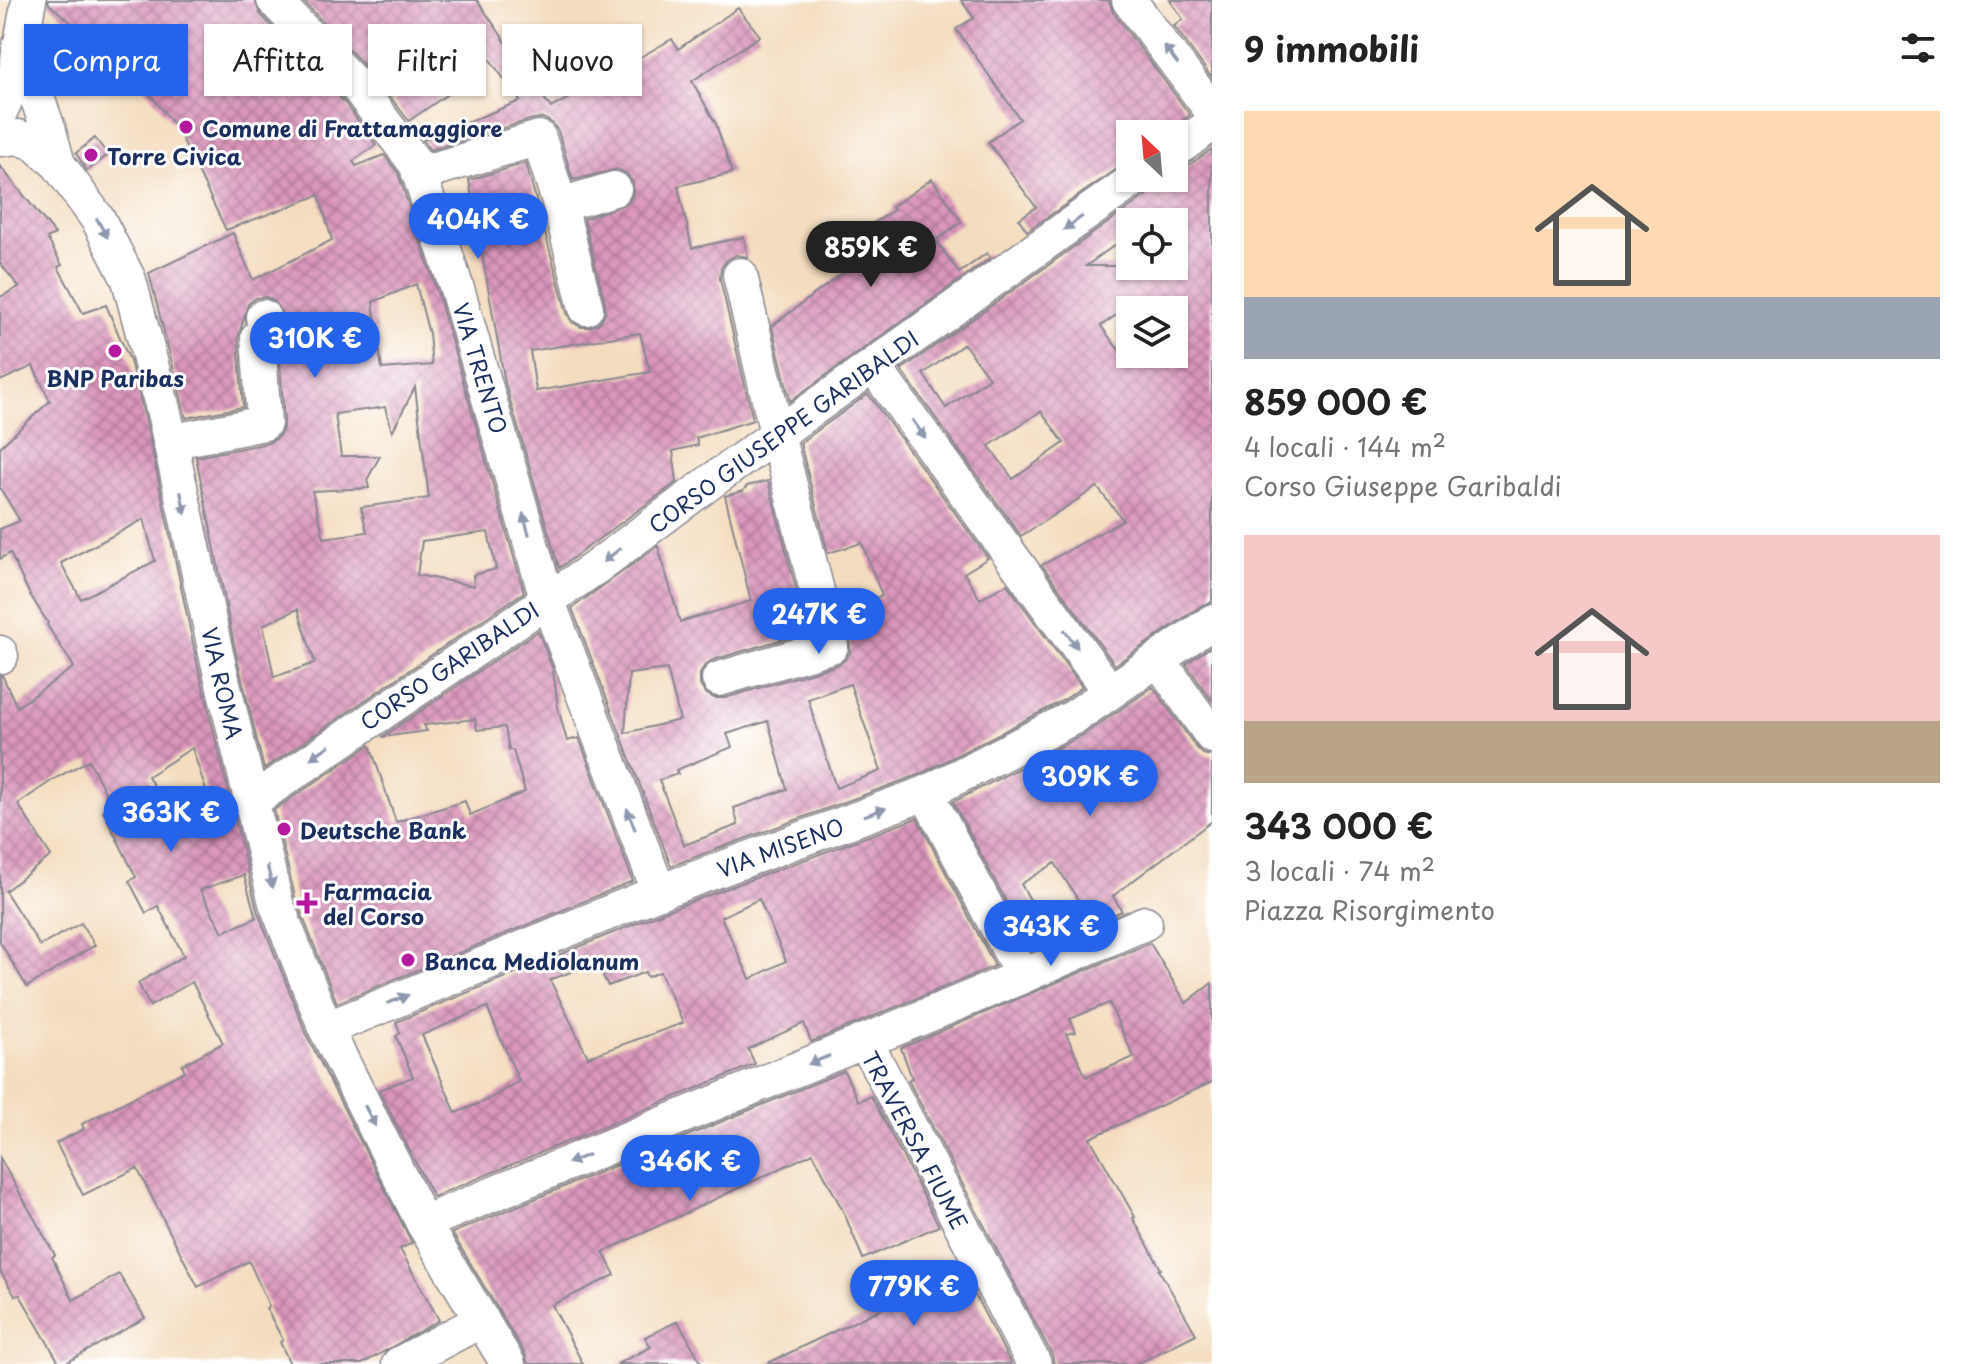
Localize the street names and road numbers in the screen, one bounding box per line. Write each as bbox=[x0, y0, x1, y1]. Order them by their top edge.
street label: VIA TRENTO bbox=[445, 298, 517, 438]
street label: CORSO GIUSEPPE GARIBALDI bbox=[641, 322, 925, 540]
street label: CORSO GARIBALDI bbox=[353, 593, 545, 737]
street label: VIA ROMA bbox=[194, 624, 252, 742]
street label: VIA MISENO bbox=[712, 809, 848, 885]
street label: TRAVERSA FIUME bbox=[855, 1045, 977, 1235]

